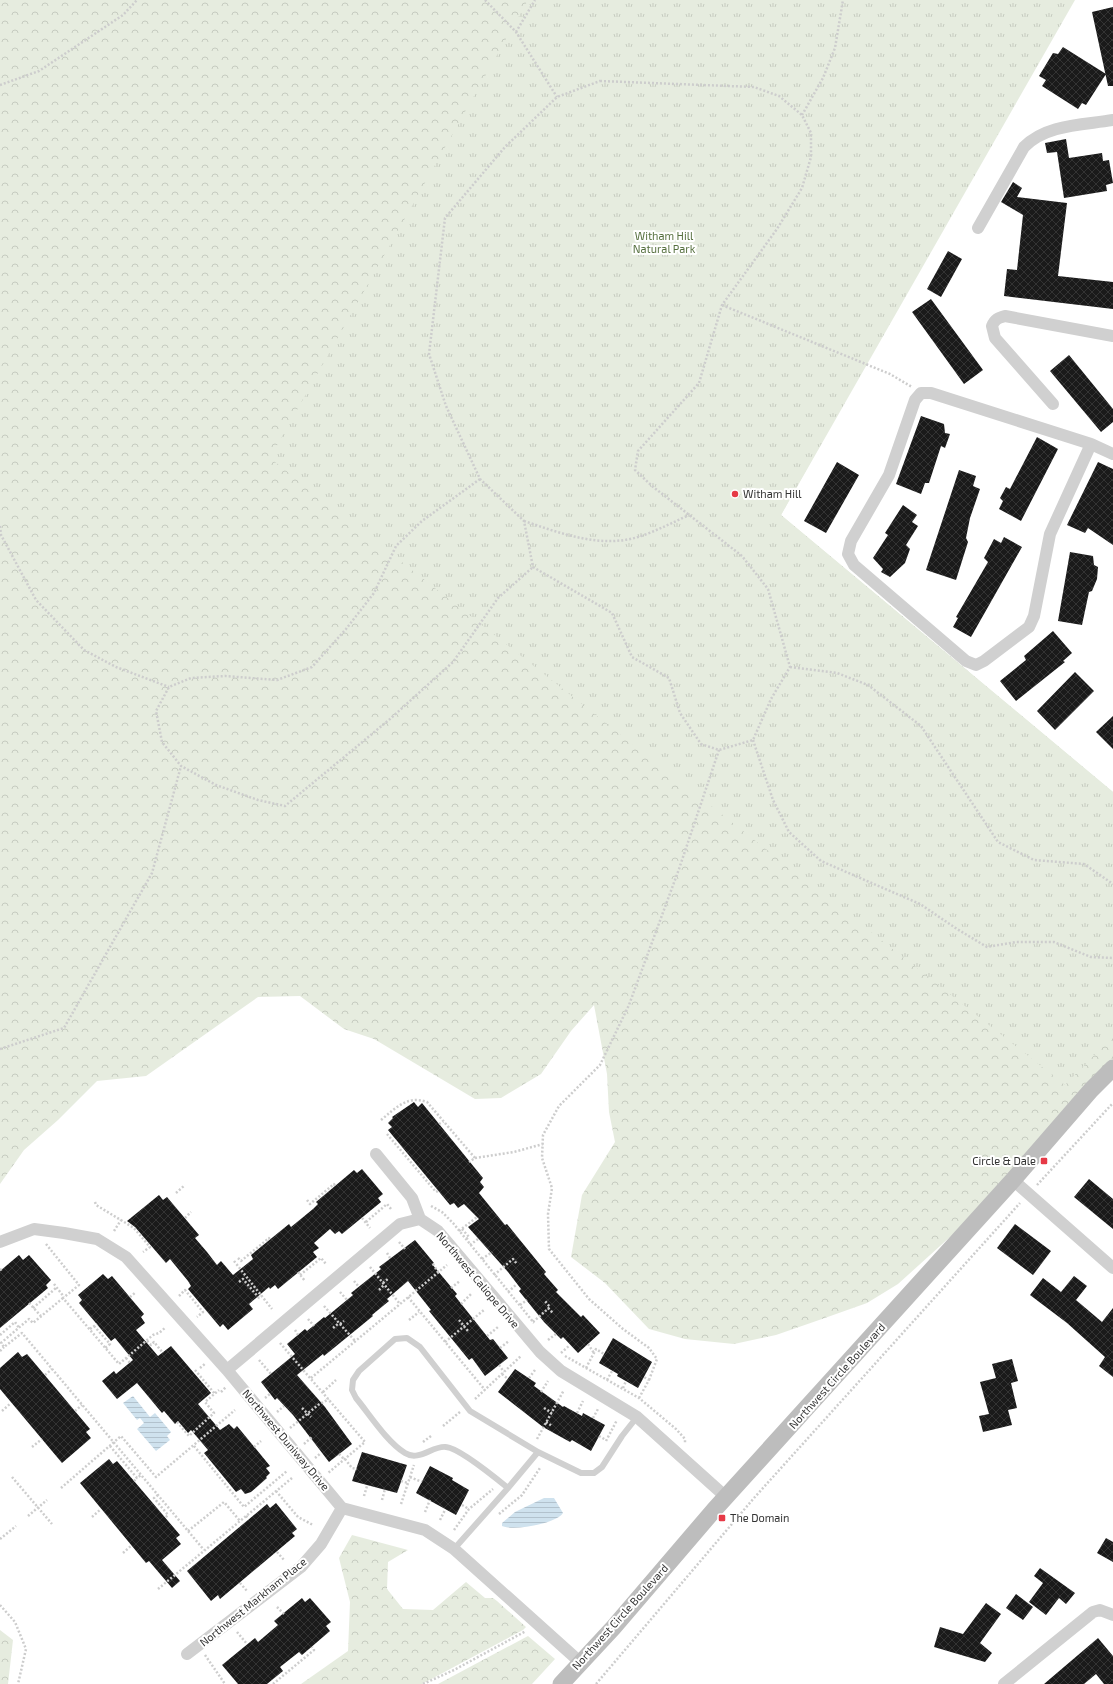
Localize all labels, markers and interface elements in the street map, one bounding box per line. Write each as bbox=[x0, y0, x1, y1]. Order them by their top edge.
park label: Witham Hill Natural Park bbox=[633, 229, 696, 255]
place label: Witham Hill bbox=[743, 487, 802, 500]
marker: Witham Hill bbox=[730, 489, 740, 499]
place label: Circle & Dale bbox=[972, 1154, 1036, 1167]
marker: Circle & Dale bbox=[1039, 1156, 1049, 1166]
street label: Northwest Caliope Drive bbox=[434, 1229, 522, 1330]
street label: Northwest Circle Boulevard bbox=[786, 1320, 887, 1431]
street label: Northwest Duniway Drive bbox=[240, 1386, 333, 1493]
place label: The Domain bbox=[730, 1511, 790, 1524]
marker: The Domain bbox=[717, 1513, 727, 1523]
street label: Northwest Markham Place bbox=[197, 1555, 309, 1649]
street label: Northwest Circle Boulevard bbox=[569, 1561, 670, 1672]

